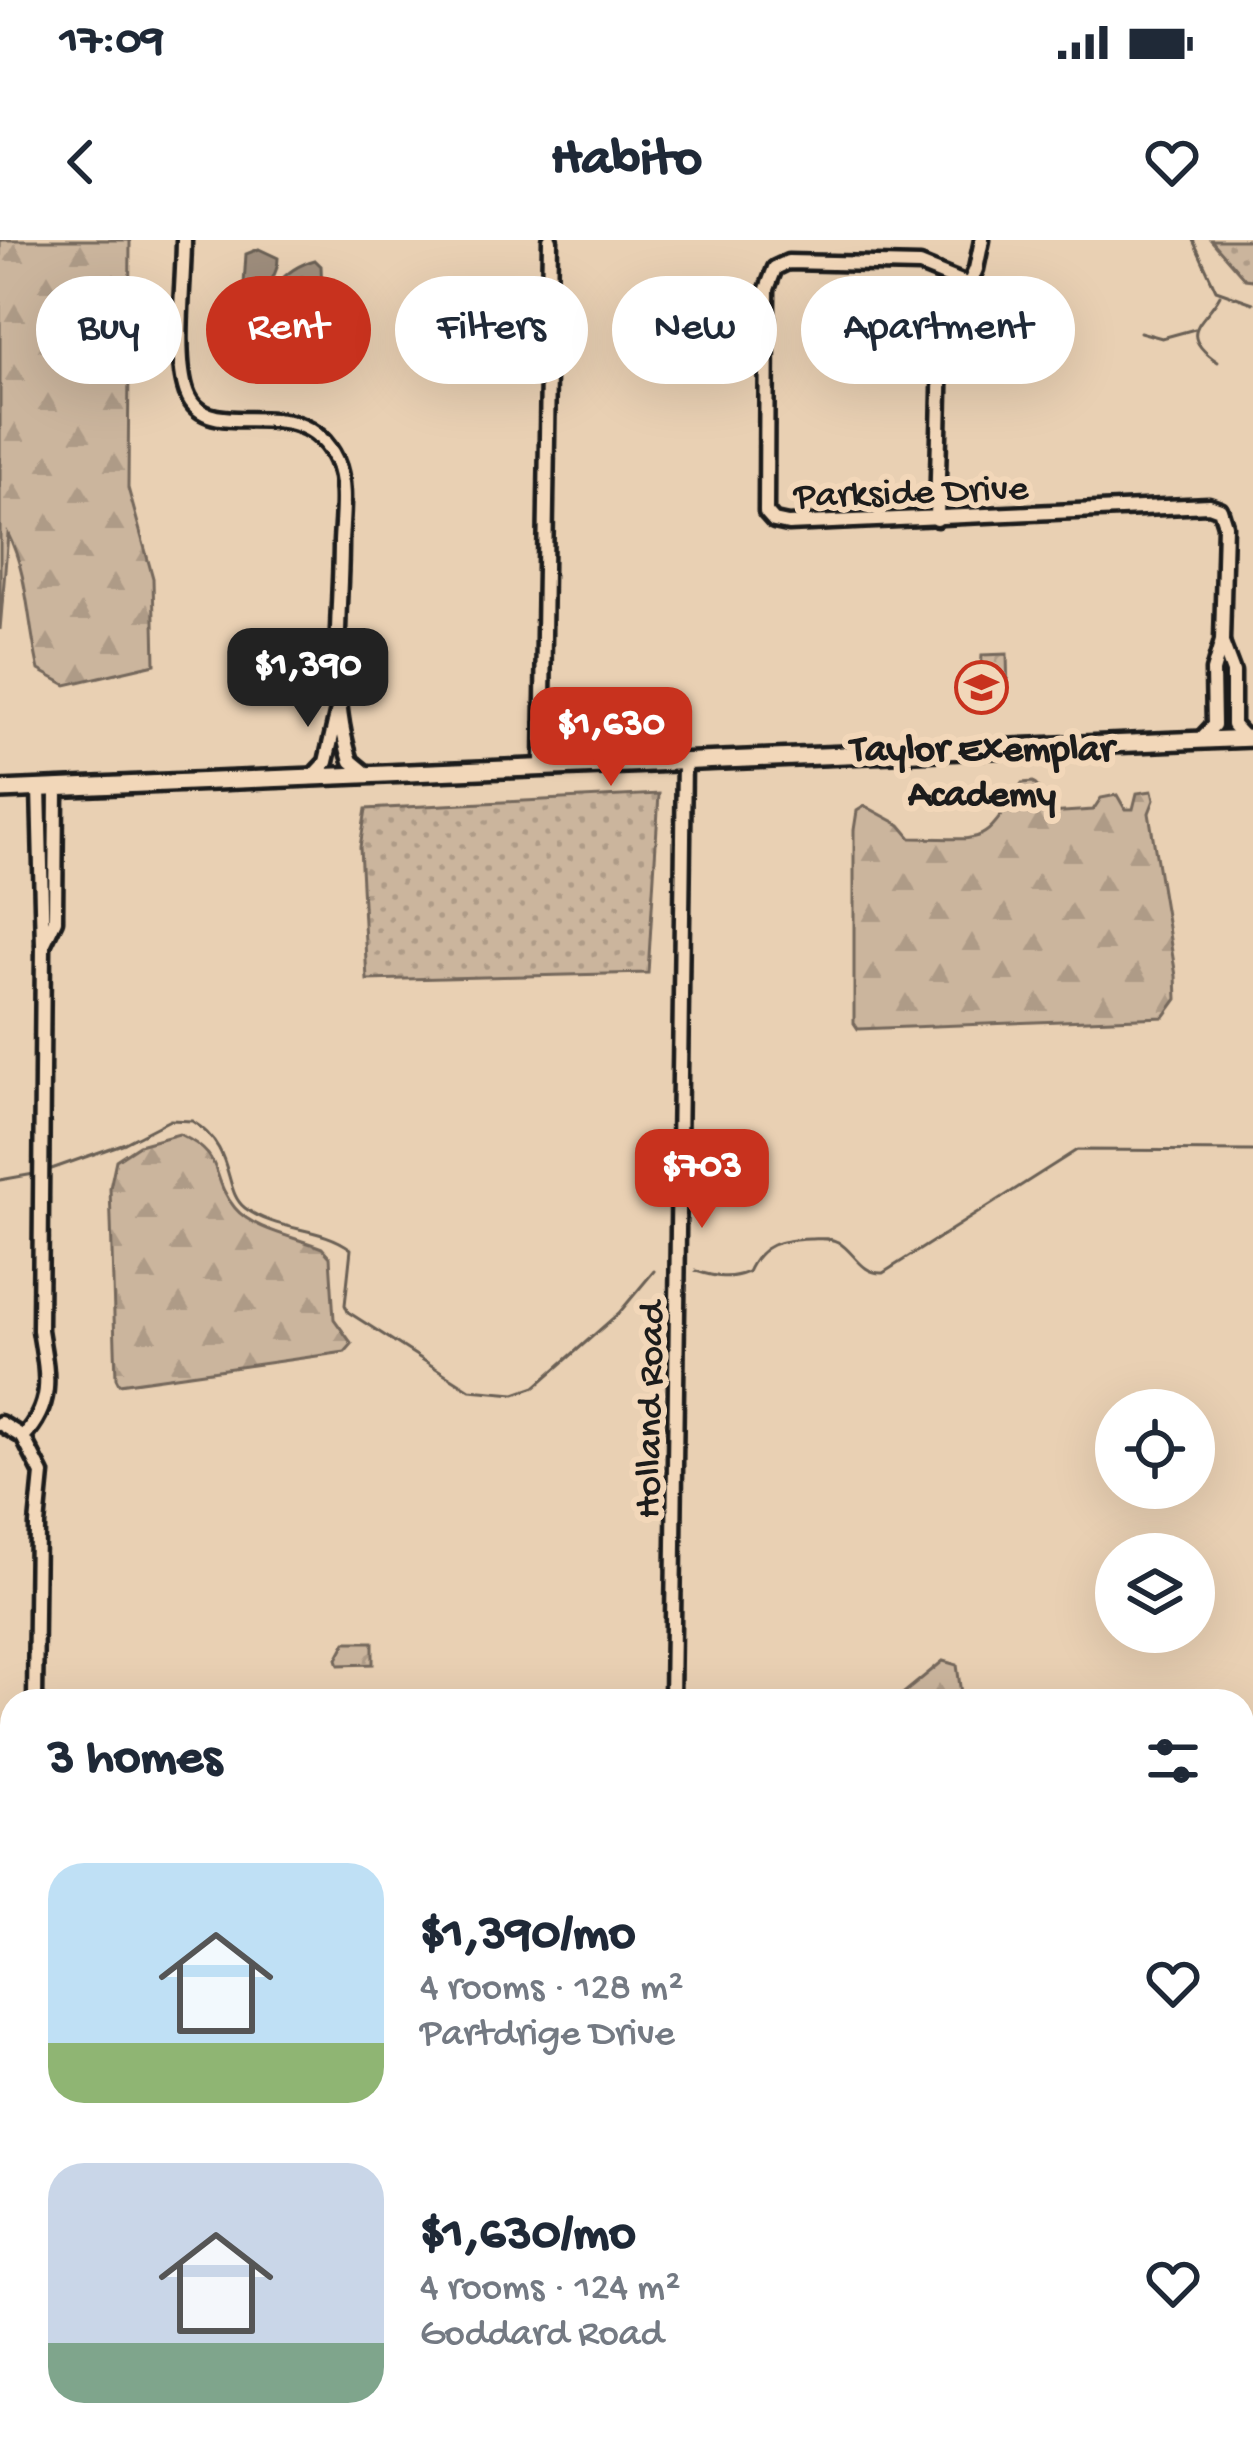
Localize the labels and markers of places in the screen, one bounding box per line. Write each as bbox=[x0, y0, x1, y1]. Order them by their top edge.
pin: $1,390 bbox=[210, 628, 406, 730]
school or university icon: Taylor Exemplar Academy bbox=[954, 660, 1010, 716]
pin: $1,630 bbox=[513, 687, 709, 789]
place label: Taylor Exemplar Academy bbox=[847, 729, 1118, 820]
pin: $703 bbox=[631, 1129, 773, 1231]

